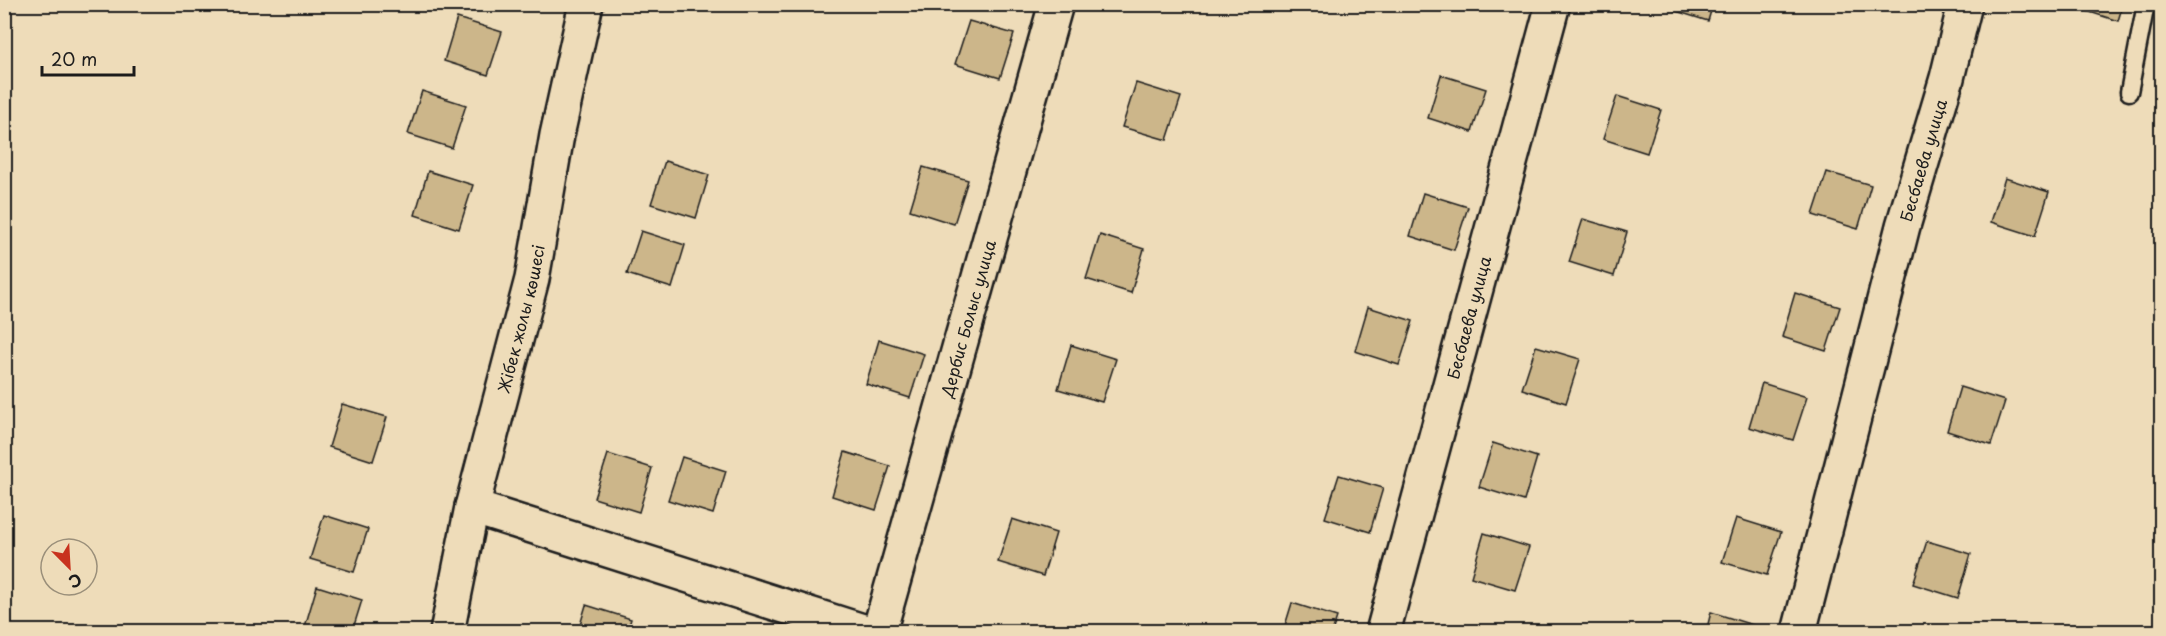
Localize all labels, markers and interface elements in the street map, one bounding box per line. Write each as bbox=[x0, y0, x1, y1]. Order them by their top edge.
scale bar bbox=[42, 39, 134, 77]
text: 20 m bbox=[51, 45, 97, 72]
street label: Бесбаева улица bbox=[1893, 96, 1952, 224]
street label: Дербис Болыс улица bbox=[934, 237, 1001, 400]
street label: Жібек жолы көшесі bbox=[491, 243, 550, 396]
street label: Бесбаева улица bbox=[1440, 253, 1496, 382]
north arrow bbox=[39, 537, 99, 597]
text: С bbox=[65, 568, 86, 595]

